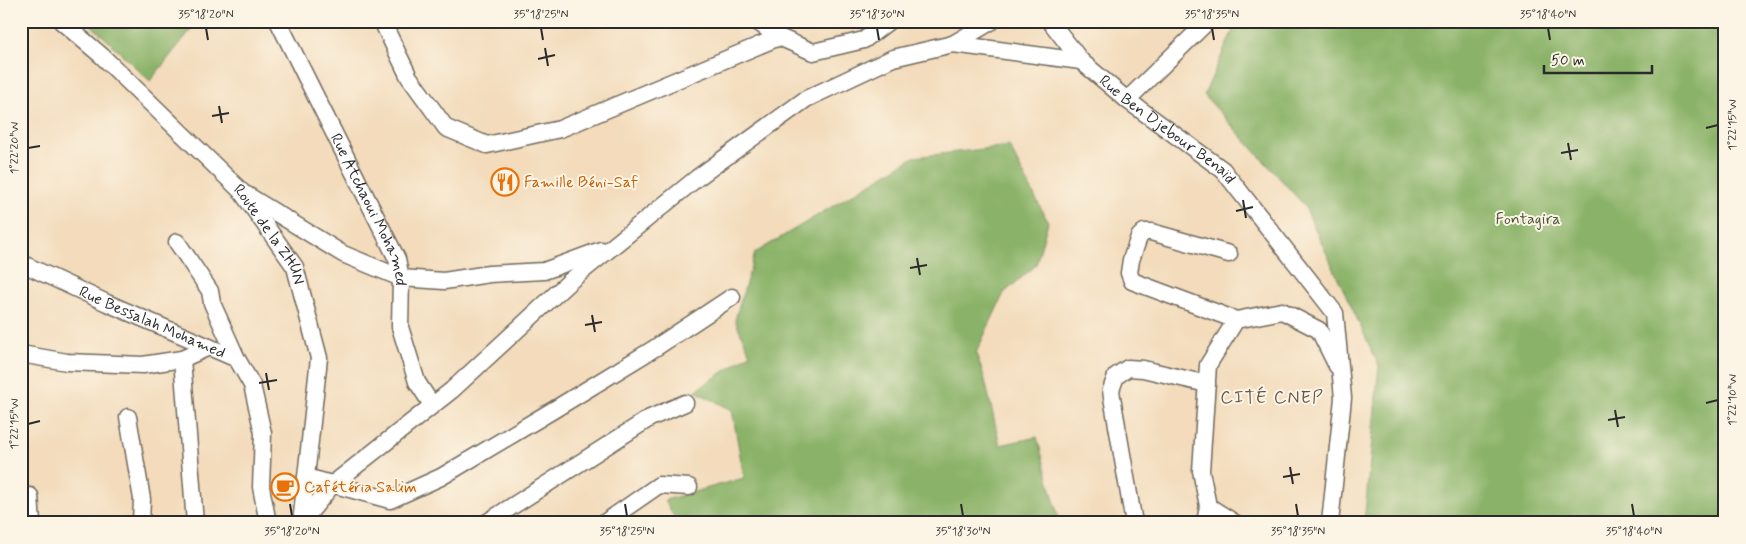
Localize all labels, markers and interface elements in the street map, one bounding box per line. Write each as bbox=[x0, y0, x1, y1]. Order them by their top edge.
text: 35°18'20"N bbox=[178, 7, 234, 23]
text: 35°18'25"N bbox=[514, 7, 569, 23]
text: 35°18'30"N bbox=[849, 7, 905, 23]
text: 35°18'35"N bbox=[1185, 7, 1239, 23]
text: 35°18'40"N bbox=[1520, 7, 1576, 23]
scale bar bbox=[1544, 42, 1651, 74]
text: 50 m bbox=[1551, 51, 1585, 71]
street label: Rue Ben Djebour Benaïd bbox=[1095, 70, 1240, 188]
text: 1°22'15"W bbox=[1725, 99, 1741, 151]
text: 1°22'20"W bbox=[7, 122, 23, 174]
street label: Rue Atchaoui Mohamed bbox=[325, 130, 411, 286]
restaurant icon: Famille Béni-Saf bbox=[490, 167, 520, 197]
place label: Famille Béni-Saf bbox=[524, 172, 638, 193]
street label: Route de la ZHUN bbox=[229, 179, 310, 287]
park label: Fontagira bbox=[1495, 209, 1561, 230]
street label: Rue Bessalah Mohamed bbox=[76, 281, 229, 363]
text: 1°22'10"W bbox=[1725, 374, 1741, 426]
district label: CITÉ CNEP bbox=[1220, 386, 1324, 410]
text: 1°22'15"W bbox=[7, 398, 23, 450]
cafe icon: Cafétéria Salim bbox=[270, 472, 300, 502]
place label: Cafétéria Salim bbox=[304, 477, 417, 498]
text: 35°18'20"N bbox=[264, 524, 320, 540]
text: 35°18'25"N bbox=[600, 524, 655, 540]
text: 35°18'30"N bbox=[935, 524, 991, 540]
text: 35°18'35"N bbox=[1271, 524, 1325, 540]
text: 35°18'40"N bbox=[1606, 524, 1662, 540]

